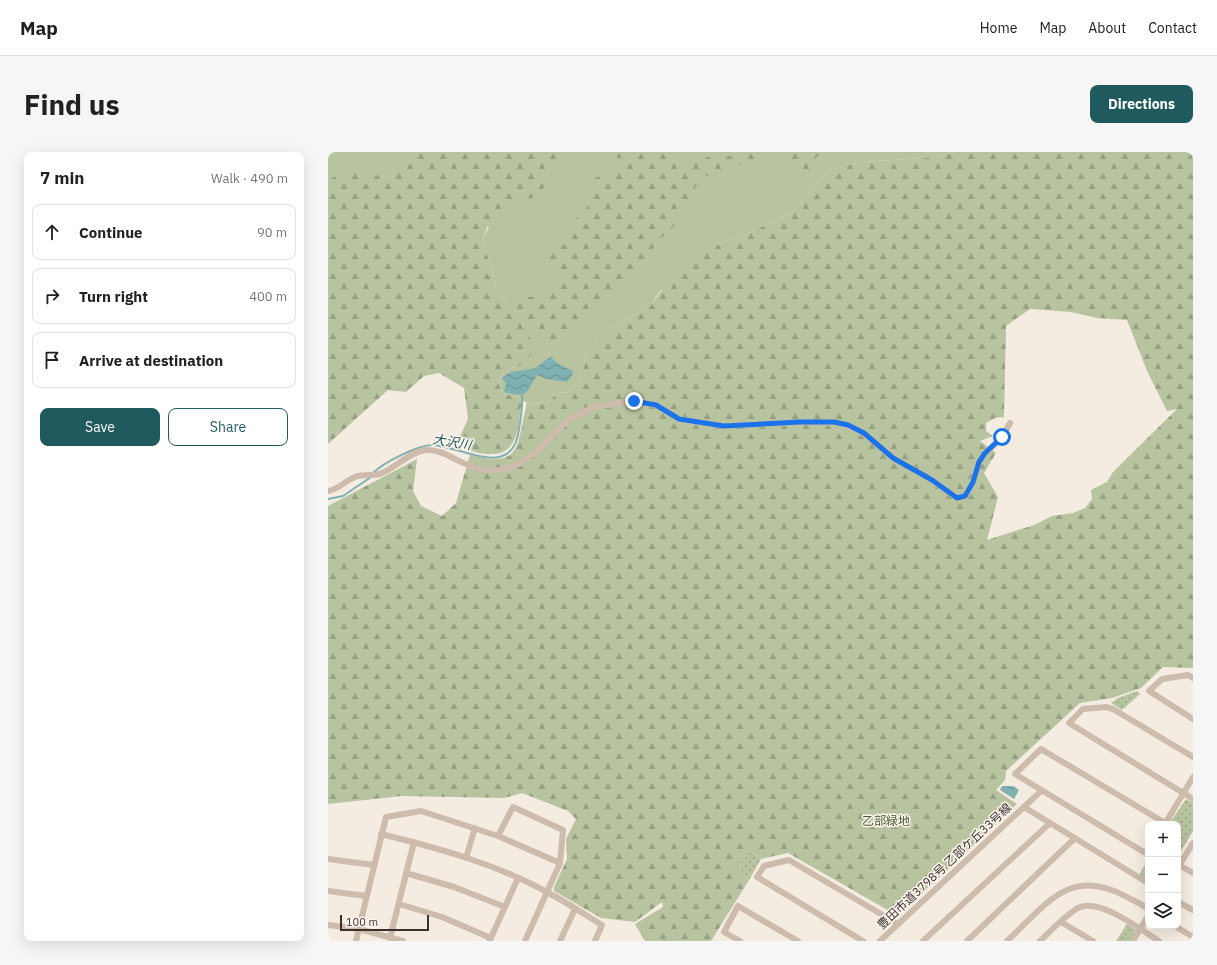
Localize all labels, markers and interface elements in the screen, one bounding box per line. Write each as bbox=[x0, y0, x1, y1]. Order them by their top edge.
text: Map bbox=[20, 16, 58, 40]
text: Home bbox=[980, 19, 1017, 37]
text: Map bbox=[1039, 19, 1066, 37]
text: About bbox=[1088, 19, 1126, 37]
text: Contact bbox=[1148, 19, 1197, 37]
button: Directions bbox=[1090, 85, 1193, 123]
text: Find us bbox=[24, 86, 120, 123]
text: 7 min bbox=[40, 167, 84, 189]
text: Walk · 490 m bbox=[211, 170, 288, 187]
icon: ahead bbox=[41, 221, 63, 243]
text: Continue bbox=[79, 223, 143, 242]
text: 90 m bbox=[257, 224, 287, 241]
icon: right bbox=[41, 285, 63, 307]
text: Turn right bbox=[79, 287, 148, 306]
text: 400 m bbox=[249, 288, 287, 305]
icon: arrive bbox=[41, 349, 63, 371]
text: Arrive at destination bbox=[79, 351, 223, 370]
route end bbox=[625, 392, 643, 410]
button: Save bbox=[40, 408, 160, 446]
button: Share bbox=[168, 408, 288, 446]
route start bbox=[993, 428, 1011, 446]
water label: 大沢川 bbox=[431, 431, 475, 454]
street label: 豊田市道3798号 乙部ケ丘33号線 bbox=[874, 800, 1014, 932]
park label: 乙部緑地 bbox=[862, 813, 910, 828]
map controls bbox=[1145, 821, 1181, 929]
button: + bbox=[1145, 821, 1181, 857]
button: − bbox=[1145, 857, 1181, 893]
button: layers bbox=[1145, 893, 1181, 929]
scale bar bbox=[340, 913, 429, 932]
text: 100 m bbox=[346, 915, 378, 929]

